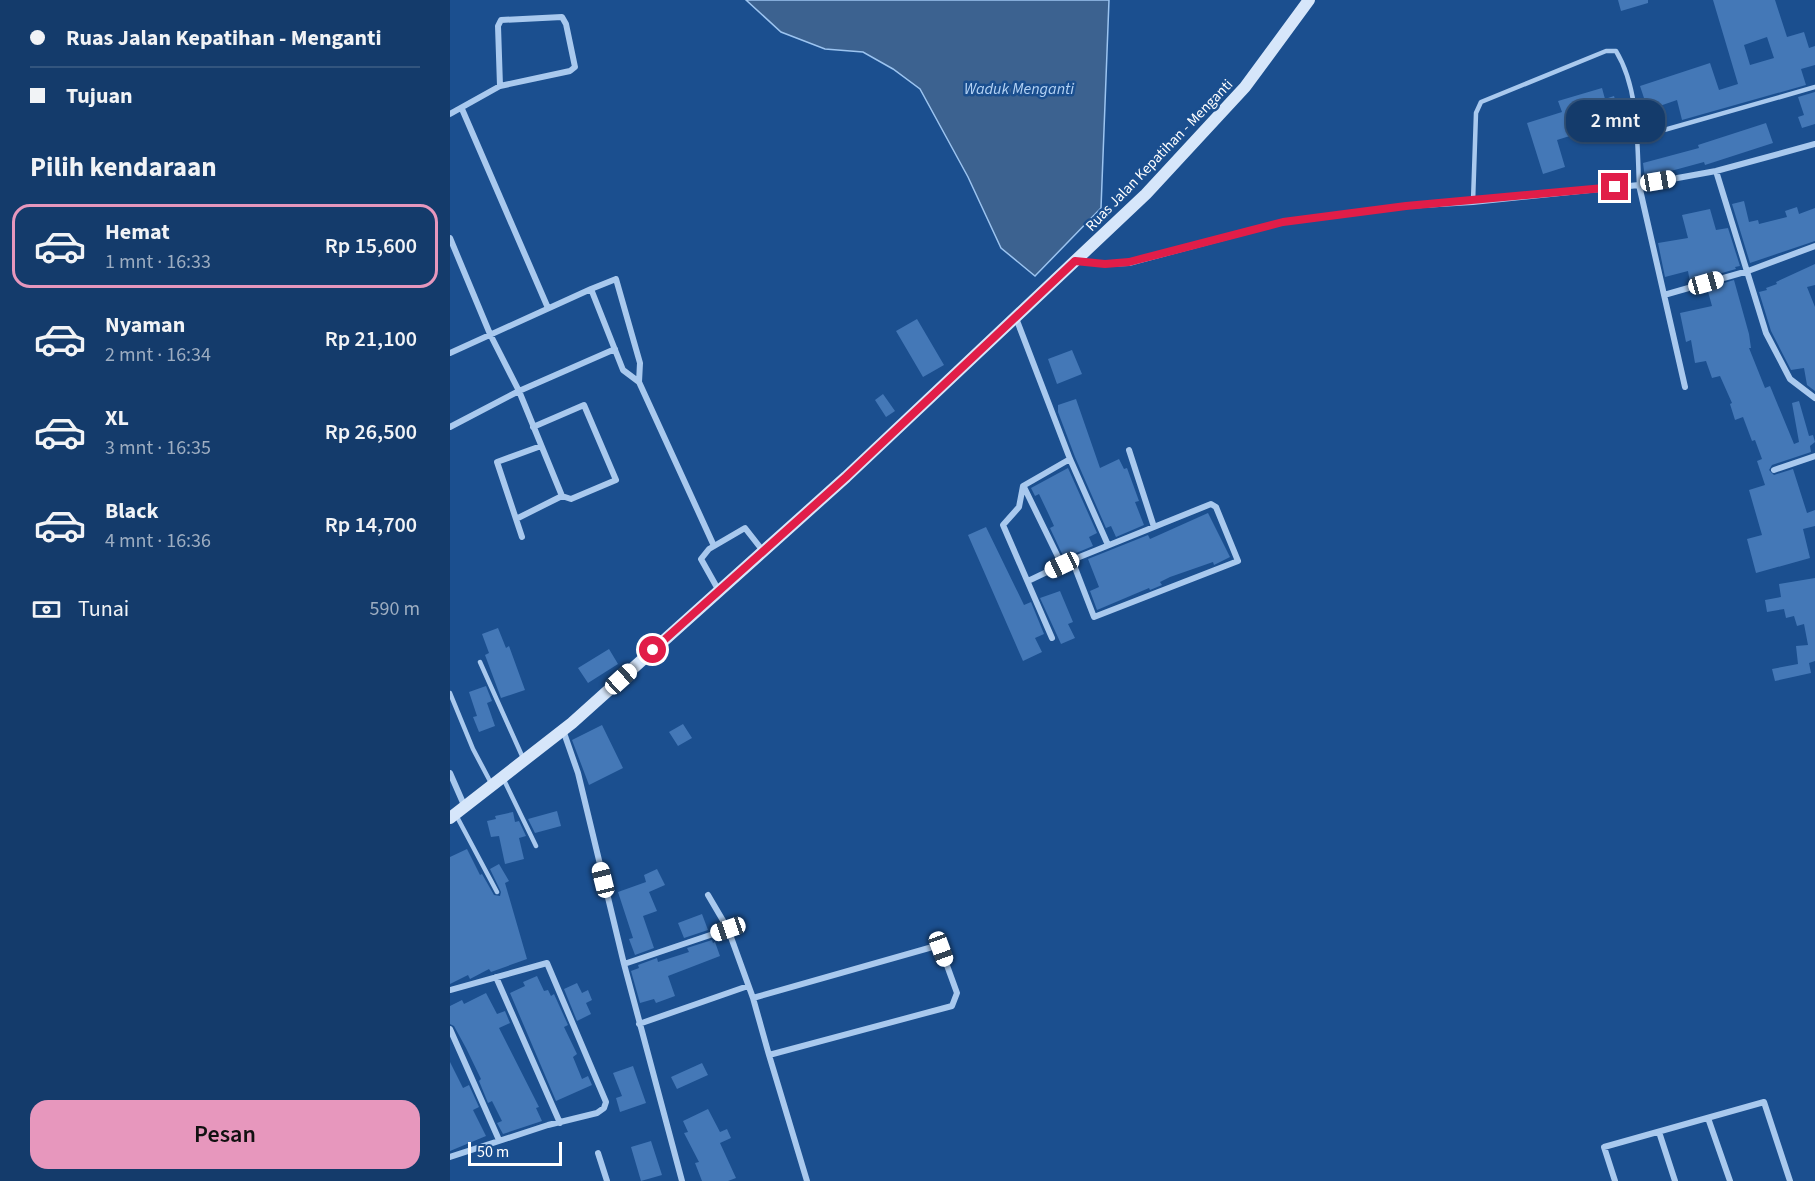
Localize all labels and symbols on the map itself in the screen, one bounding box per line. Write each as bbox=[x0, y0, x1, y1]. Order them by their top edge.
street label: Ruas Jalan Kepatihan - Menganti bbox=[1081, 75, 1238, 236]
water label: Waduk Menganti bbox=[964, 78, 1074, 100]
callout: 2 mnt bbox=[1566, 100, 1664, 142]
car bbox=[1639, 169, 1677, 193]
route end bbox=[1601, 173, 1628, 200]
car bbox=[1686, 269, 1726, 297]
car bbox=[1042, 549, 1082, 581]
route start bbox=[639, 636, 666, 663]
car bbox=[602, 660, 640, 698]
car bbox=[590, 860, 616, 900]
car bbox=[708, 915, 748, 943]
car bbox=[926, 929, 956, 969]
scale bar bbox=[468, 1139, 562, 1166]

